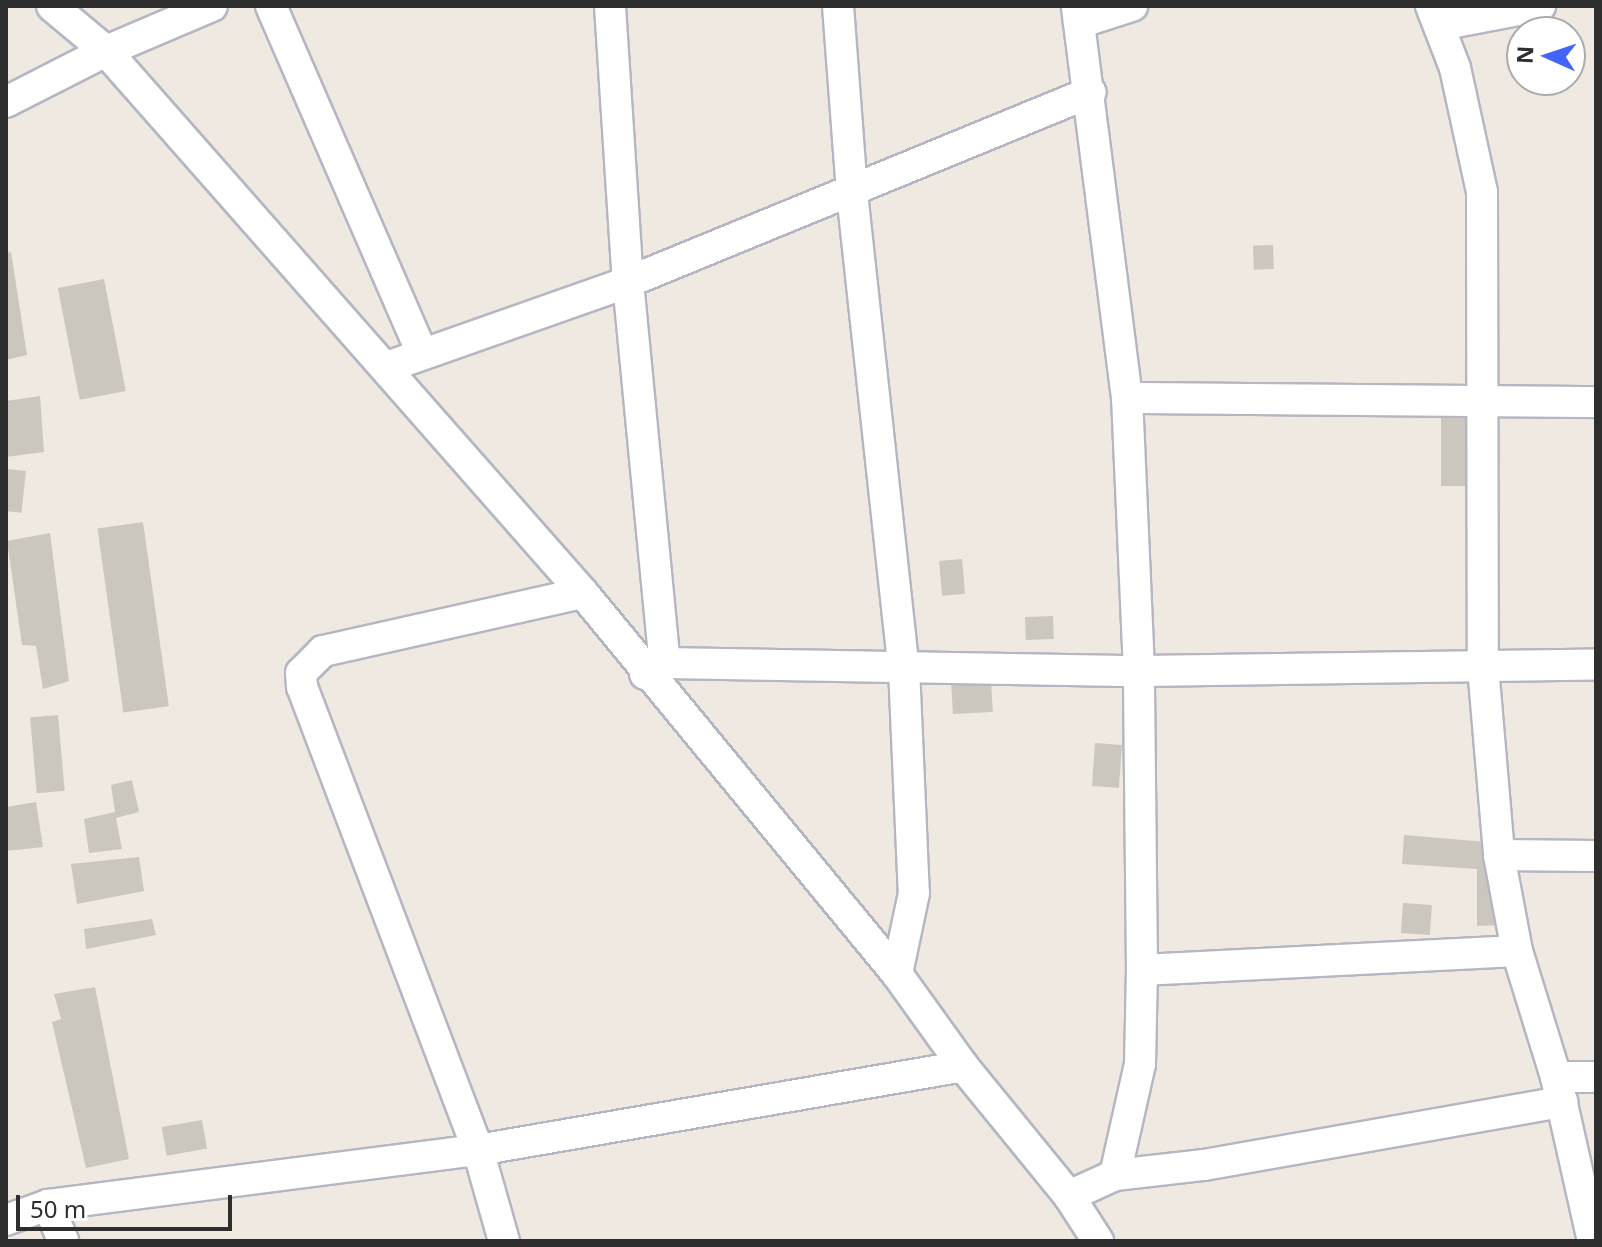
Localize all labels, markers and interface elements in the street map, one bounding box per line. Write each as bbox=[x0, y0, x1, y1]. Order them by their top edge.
north arrow bbox=[1506, 16, 1586, 96]
text: N bbox=[1509, 45, 1539, 65]
scale bar bbox=[20, 1179, 236, 1229]
text: 50 m bbox=[30, 1192, 86, 1225]

